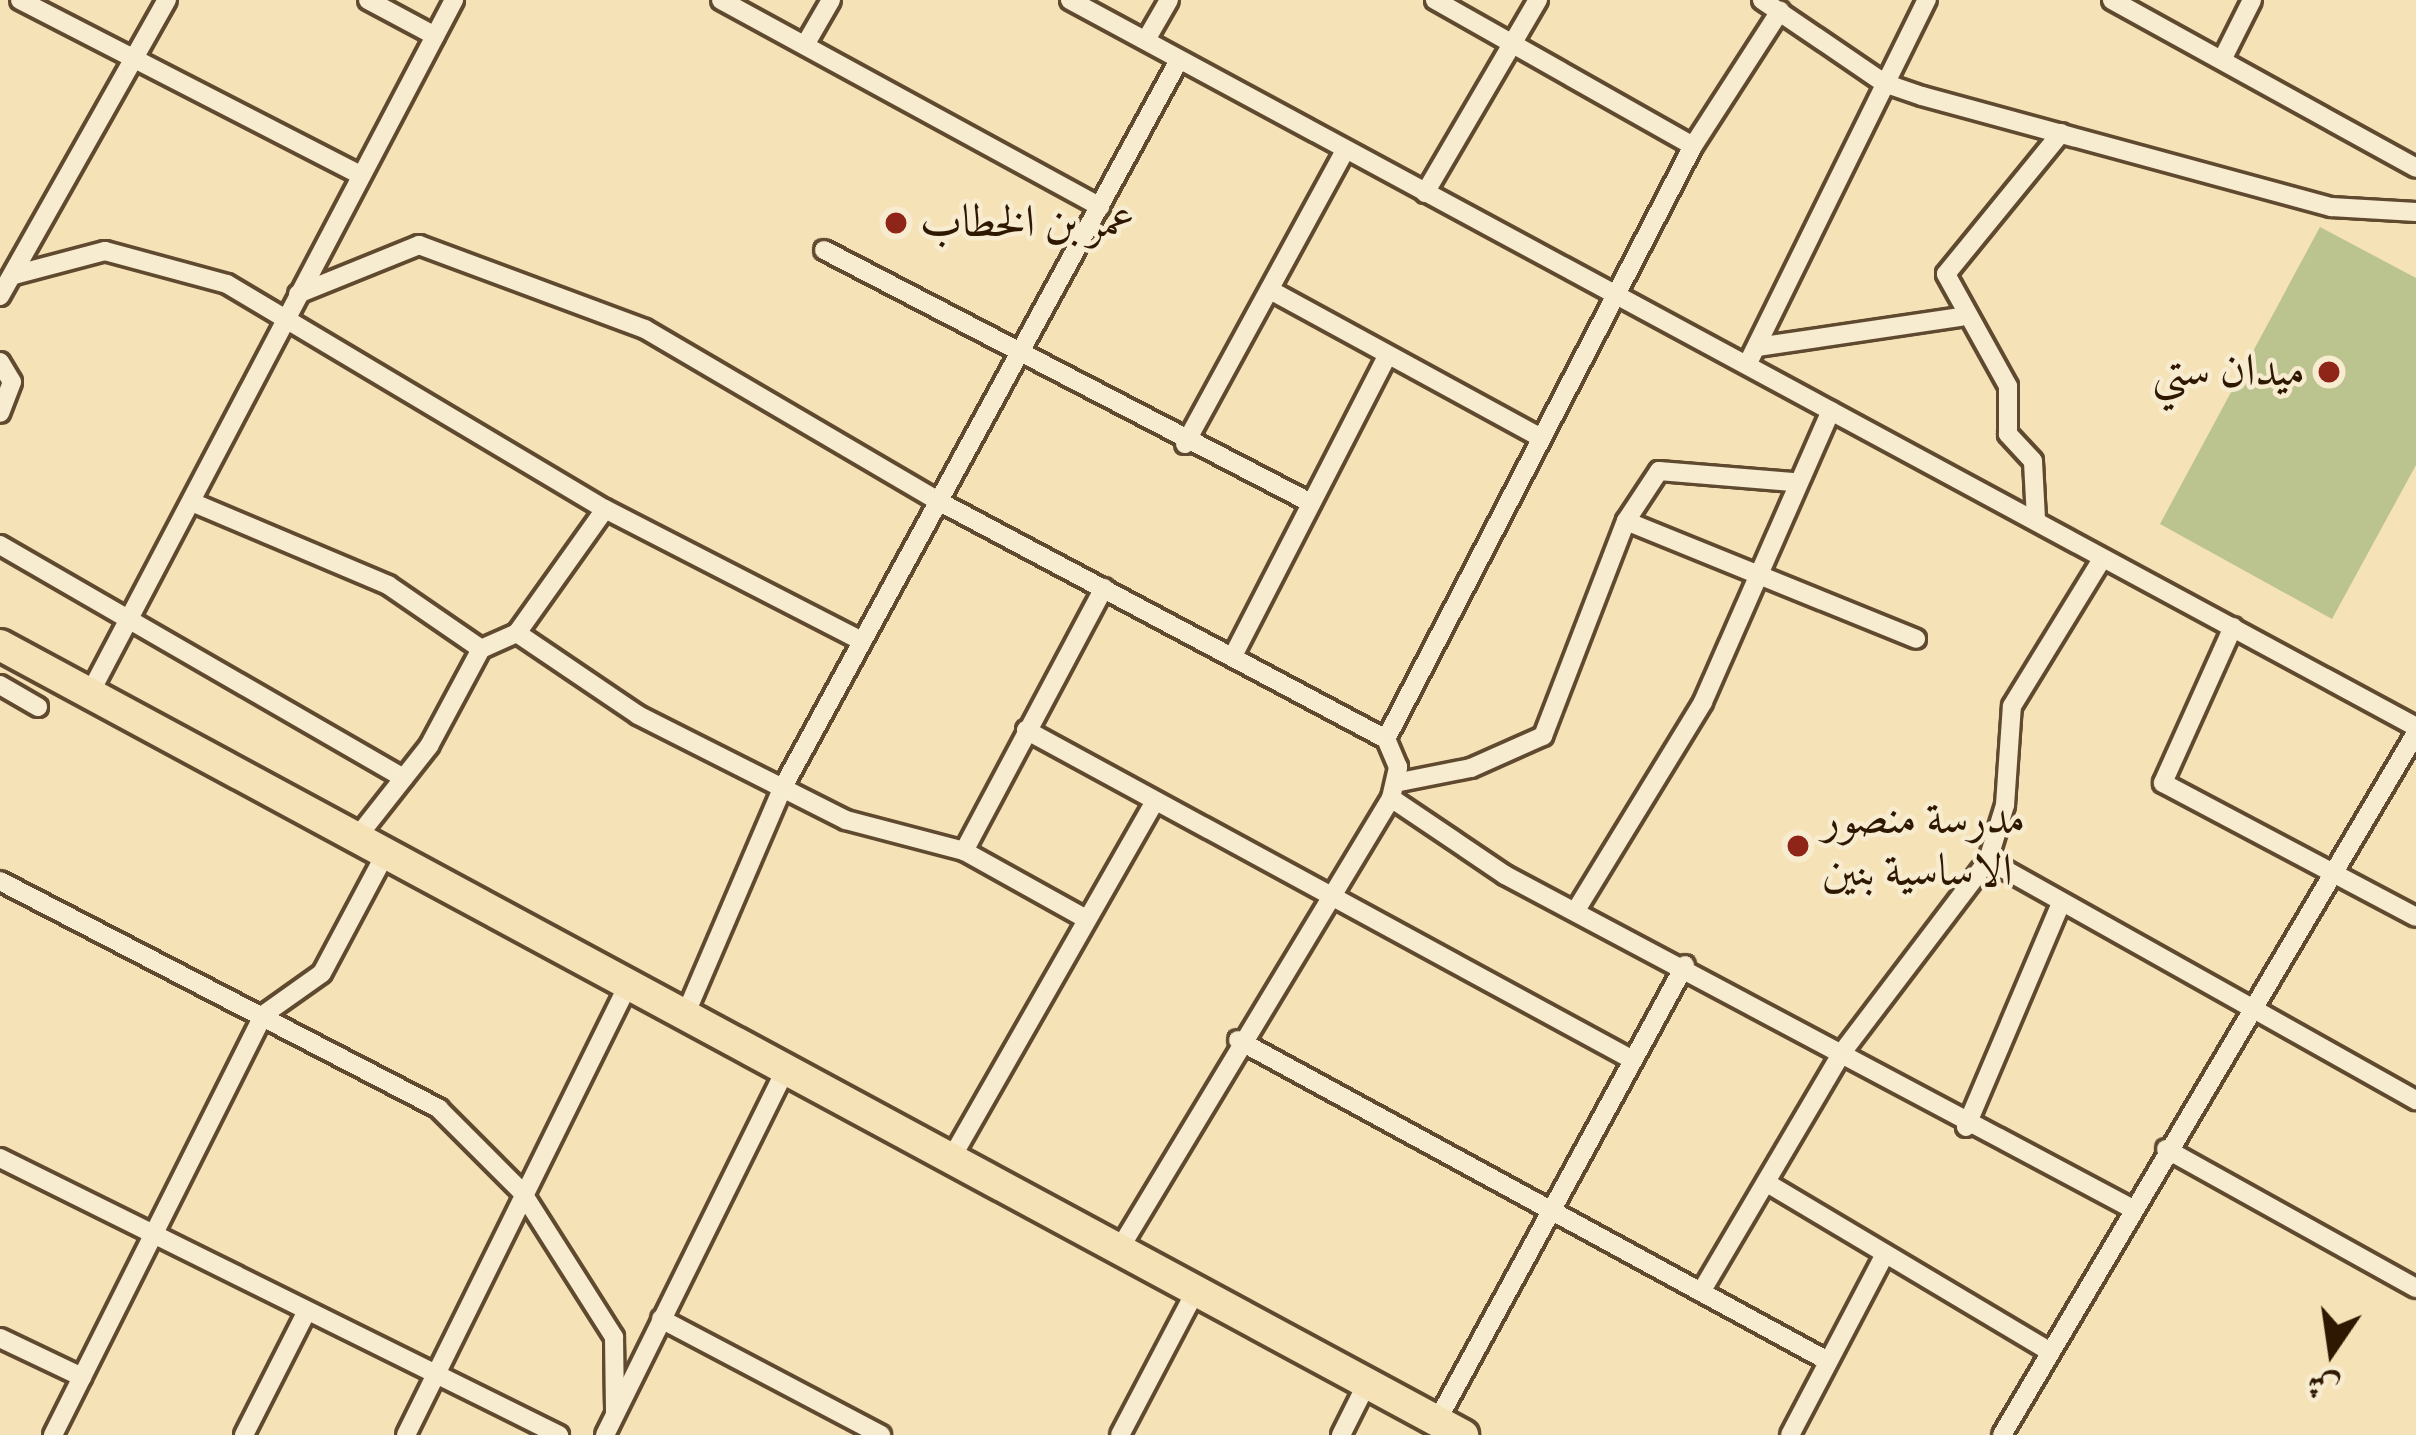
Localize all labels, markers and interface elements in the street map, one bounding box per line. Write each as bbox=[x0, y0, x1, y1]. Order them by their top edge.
place label: عمر بن الخطاب bbox=[920, 196, 1135, 250]
marker: عمر بن الخطاب bbox=[883, 210, 909, 236]
place label: ميدان ستي bbox=[2152, 345, 2305, 399]
marker: ميدان ستي bbox=[2316, 359, 2342, 385]
place label: مدرسة منصور الاساسية بنين bbox=[1822, 793, 2025, 899]
marker: مدرسة منصور الاساسية بنين bbox=[1785, 833, 1811, 859]
north arrow bbox=[2272, 1291, 2392, 1411]
text: ش bbox=[2303, 1363, 2344, 1410]

